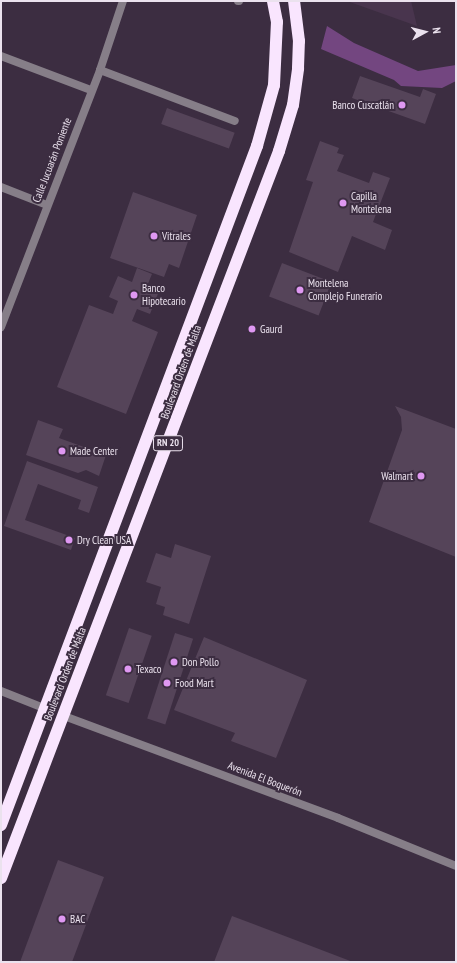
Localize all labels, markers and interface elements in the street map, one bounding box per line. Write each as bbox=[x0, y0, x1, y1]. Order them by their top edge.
north arrow bbox=[405, 12, 445, 52]
text: N bbox=[430, 27, 444, 34]
place label: Banco Cuscatlán bbox=[332, 98, 394, 112]
marker: Banco Cuscatlán bbox=[397, 100, 407, 110]
street label: Calle Jucuarán Poniente bbox=[30, 116, 74, 204]
place label: Capilla Montelena bbox=[351, 190, 391, 216]
marker: Capilla Montelena bbox=[338, 198, 348, 208]
place label: Vitrales bbox=[162, 229, 191, 243]
marker: Vitrales bbox=[149, 231, 159, 241]
place label: Montelena Complejo Funerario bbox=[308, 277, 382, 303]
place label: Banco Hipotecario bbox=[142, 282, 186, 308]
marker: Montelena Complejo Funerario bbox=[295, 285, 305, 295]
marker: Banco Hipotecario bbox=[129, 290, 139, 300]
place label: Gaurd bbox=[260, 322, 282, 336]
street label: Boulevard Orden de Malta bbox=[158, 323, 204, 421]
marker: Gaurd bbox=[247, 324, 257, 334]
road number: RN 20 bbox=[152, 435, 184, 451]
place label: Made Center bbox=[70, 444, 118, 458]
marker: Made Center bbox=[57, 446, 67, 456]
place label: Walmart bbox=[381, 469, 413, 483]
marker: Walmart bbox=[416, 471, 426, 481]
place label: Dry Clean USA bbox=[77, 533, 132, 547]
marker: Dry Clean USA bbox=[64, 535, 74, 545]
street label: Boulevard Orden de Malta bbox=[41, 625, 89, 723]
place label: Don Pollo bbox=[182, 655, 219, 669]
marker: Don Pollo bbox=[169, 657, 179, 667]
place label: Texaco bbox=[136, 662, 162, 676]
marker: Texaco bbox=[123, 664, 133, 674]
place label: Food Mart bbox=[175, 676, 214, 690]
marker: Food Mart bbox=[162, 678, 172, 688]
street label: Avenida El Boquerón bbox=[226, 759, 304, 799]
place label: BAC bbox=[70, 912, 85, 926]
marker: BAC bbox=[57, 914, 67, 924]

